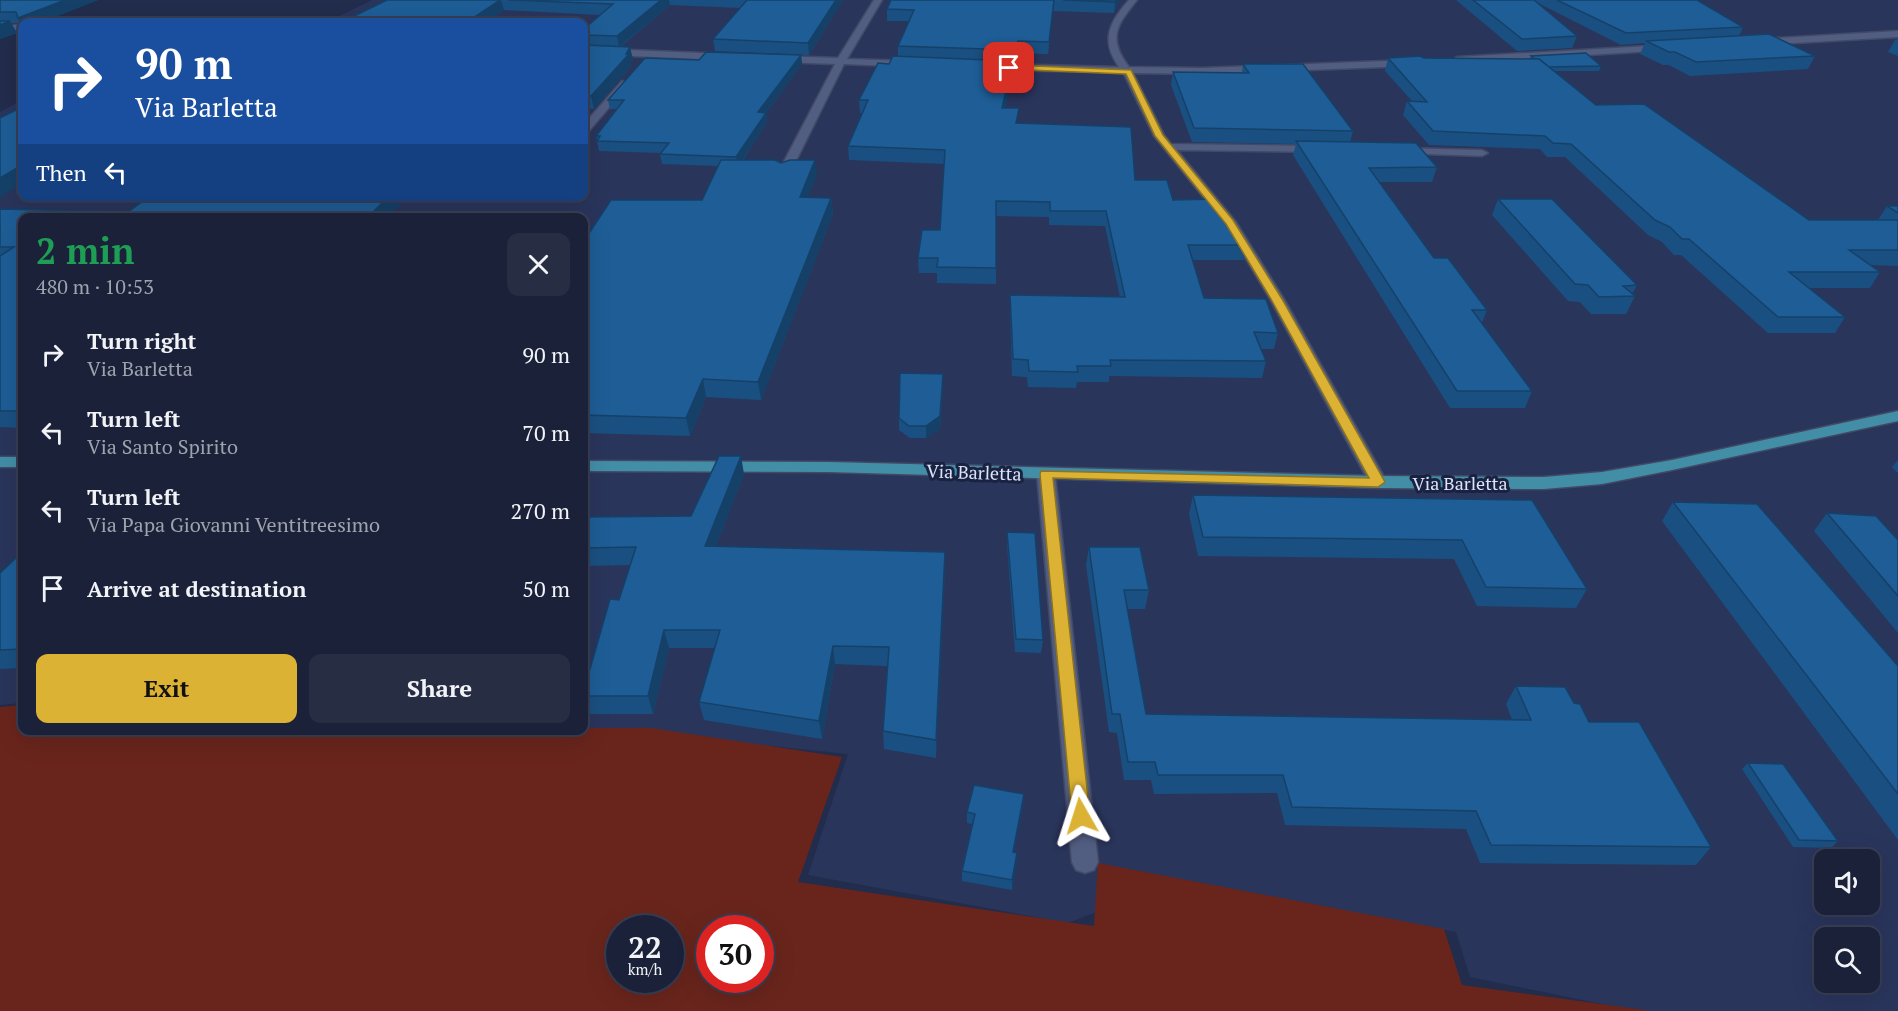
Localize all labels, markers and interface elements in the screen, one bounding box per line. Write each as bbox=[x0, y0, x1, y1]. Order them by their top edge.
text: 90 m bbox=[135, 35, 233, 91]
icon: right bbox=[36, 42, 114, 120]
pin bbox=[983, 42, 1034, 93]
icon: arrive bbox=[992, 51, 1025, 84]
text: Via Barletta bbox=[135, 89, 278, 125]
icon: left bbox=[99, 156, 132, 189]
text: Then bbox=[36, 158, 87, 187]
text: 2 min bbox=[36, 227, 134, 274]
button: close bbox=[507, 233, 570, 296]
text: 480 m · 10:53 bbox=[36, 273, 154, 300]
text: Turn right bbox=[87, 326, 196, 355]
icon: right bbox=[36, 338, 69, 371]
text: 90 m bbox=[522, 340, 570, 369]
text: Via Barletta bbox=[87, 355, 193, 382]
text: Turn left bbox=[87, 404, 180, 433]
icon: left bbox=[36, 416, 69, 449]
text: 70 m bbox=[522, 418, 570, 447]
text: Via Santo Spirito bbox=[87, 433, 238, 460]
street label: Via Barletta bbox=[926, 458, 1022, 486]
street label: Via Barletta bbox=[1412, 471, 1508, 495]
text: Turn left bbox=[87, 482, 180, 511]
icon: left bbox=[36, 494, 69, 527]
text: 270 m bbox=[510, 496, 570, 525]
text: Via Papa Giovanni Ventitreesimo bbox=[87, 511, 380, 538]
icon: arrive bbox=[36, 572, 69, 605]
text: Arrive at destination bbox=[87, 574, 306, 603]
text: 50 m bbox=[522, 574, 570, 603]
button: Exit bbox=[36, 654, 297, 723]
button: Share bbox=[309, 654, 570, 723]
position arrow bbox=[1049, 784, 1113, 848]
map controls bbox=[1814, 849, 1880, 993]
button: sound bbox=[1814, 849, 1880, 915]
speed limit sign: 30 bbox=[696, 915, 774, 993]
text: 22 bbox=[628, 927, 662, 967]
button: search bbox=[1814, 927, 1880, 993]
text: km/h bbox=[628, 959, 662, 979]

